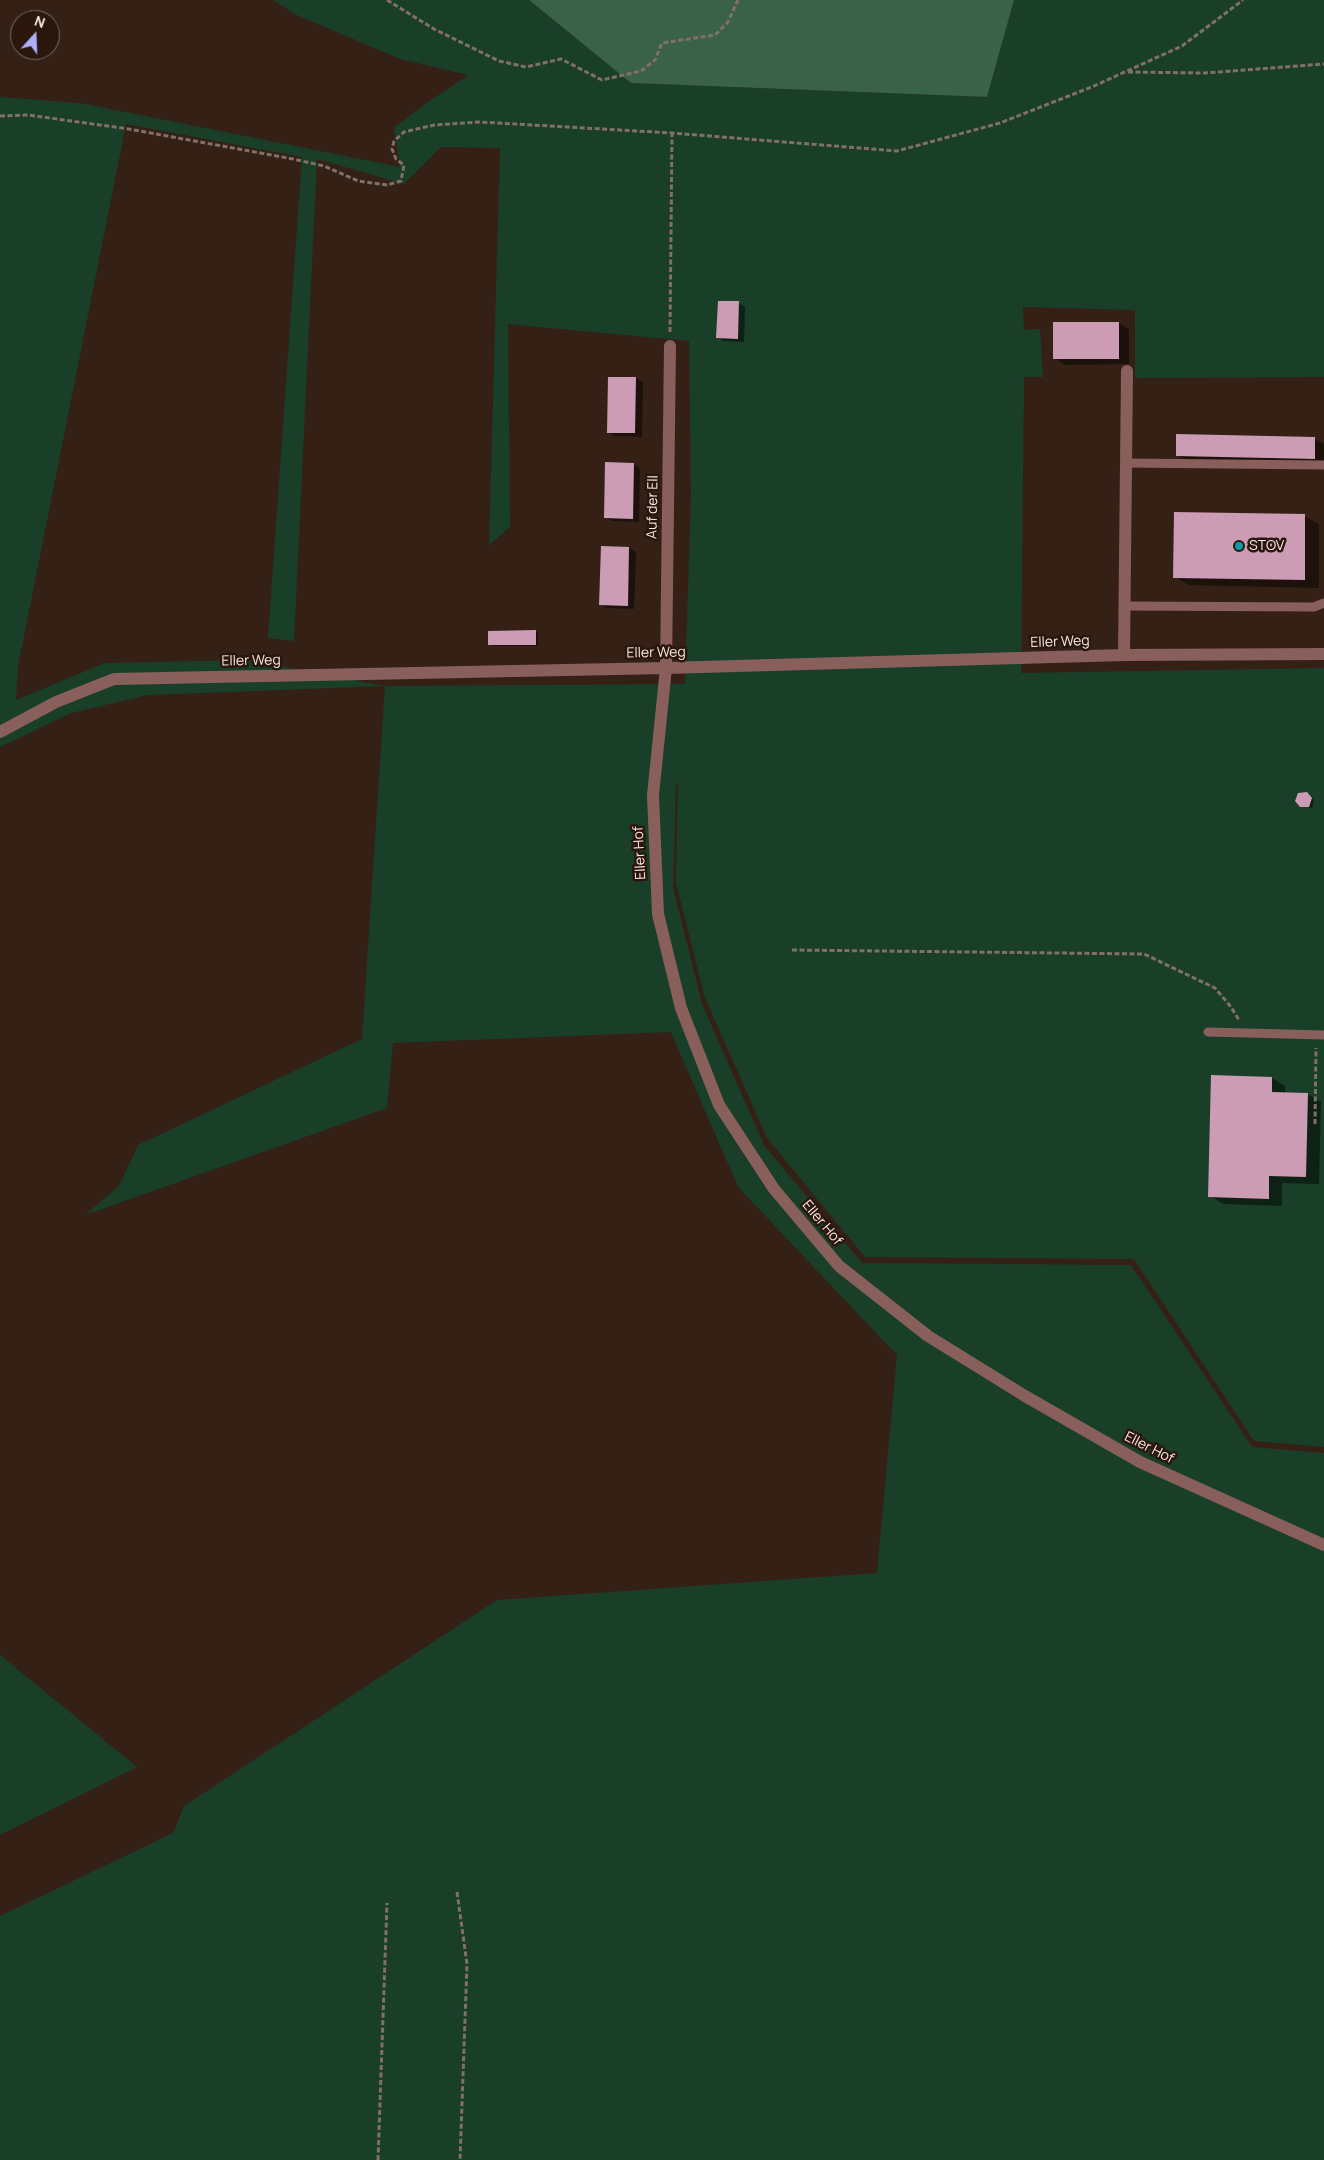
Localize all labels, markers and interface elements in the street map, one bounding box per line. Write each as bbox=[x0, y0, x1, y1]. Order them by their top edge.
north arrow bbox=[10, 10, 60, 60]
text: N bbox=[32, 11, 48, 32]
street label: Auf der Ell bbox=[644, 475, 662, 539]
place label: STOV bbox=[1249, 538, 1284, 554]
marker: STOV bbox=[1233, 540, 1245, 552]
street label: Eller Weg bbox=[1030, 633, 1090, 651]
street label: Eller Weg bbox=[626, 644, 686, 662]
street label: Eller Weg bbox=[221, 652, 281, 670]
street label: Eller Hof bbox=[630, 826, 650, 880]
street label: Eller Hof bbox=[798, 1197, 846, 1249]
street label: Eller Hof bbox=[1121, 1428, 1177, 1468]

